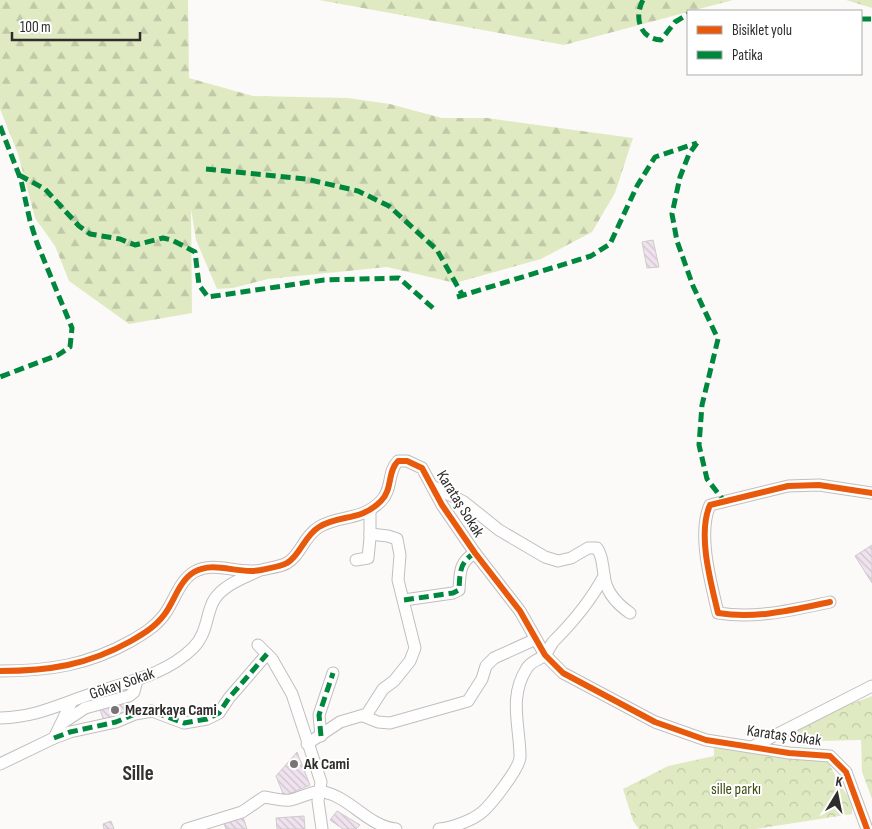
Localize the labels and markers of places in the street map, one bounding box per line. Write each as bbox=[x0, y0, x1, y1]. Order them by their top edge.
place label: Mezarkaya Cami bbox=[125, 701, 217, 720]
marker: Mezarkaya Cami bbox=[109, 704, 121, 716]
place label: Ak Cami bbox=[303, 755, 349, 774]
marker: Ak Cami bbox=[288, 758, 300, 770]

